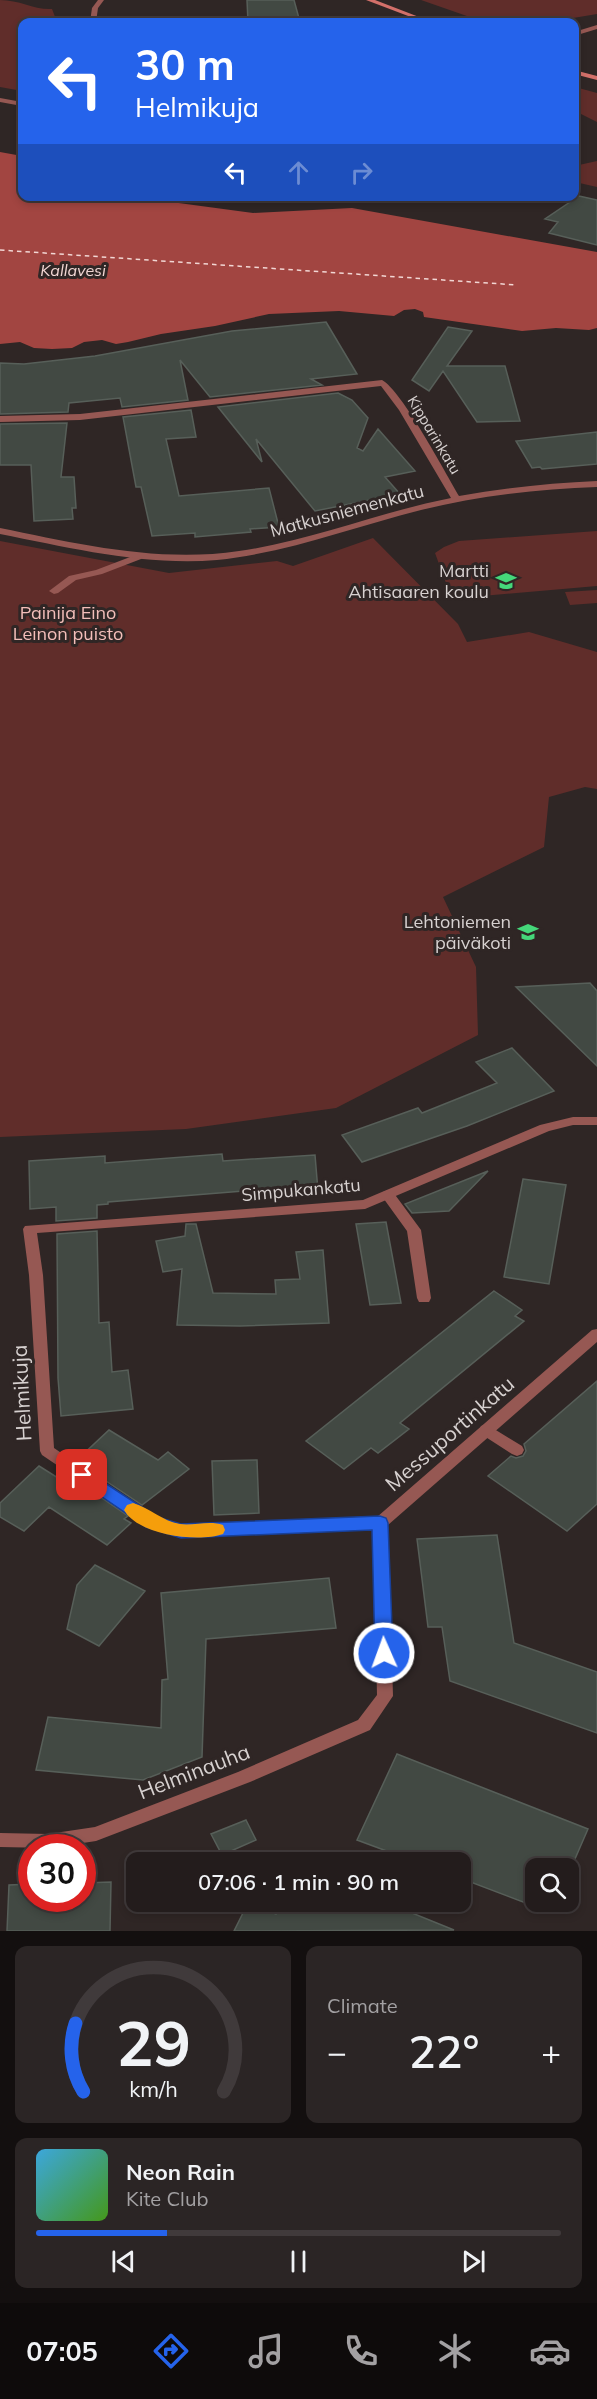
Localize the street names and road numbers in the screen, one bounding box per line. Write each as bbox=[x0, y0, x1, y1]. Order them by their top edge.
street label: Kipparinkatu bbox=[404, 392, 465, 478]
street label: Matkusniemenkatu bbox=[267, 479, 426, 542]
street label: Simpukankatu bbox=[240, 1173, 362, 1206]
street label: Helmikuja bbox=[5, 1344, 37, 1442]
street label: Messuportinkatu bbox=[379, 1370, 519, 1496]
street label: Helminauha bbox=[134, 1738, 253, 1804]

